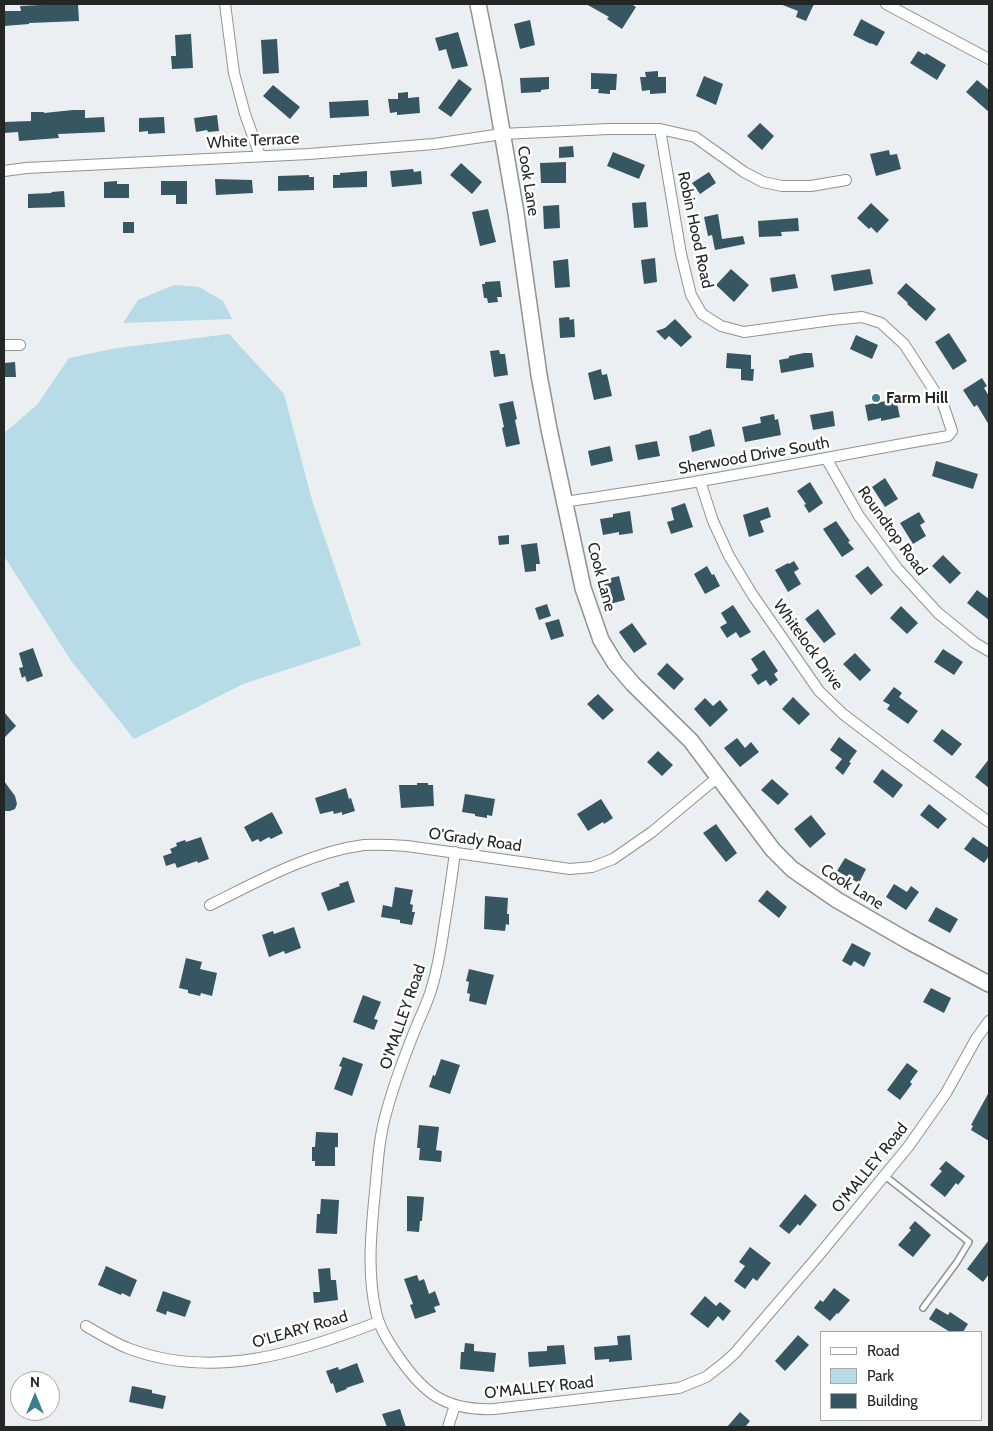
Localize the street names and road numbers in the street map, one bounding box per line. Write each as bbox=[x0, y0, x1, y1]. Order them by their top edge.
street label: White Terrace bbox=[206, 129, 300, 153]
street label: Cook Lane bbox=[513, 145, 543, 217]
street label: Robin Hood Road bbox=[673, 170, 717, 290]
street label: Sherwood Drive South bbox=[677, 433, 831, 479]
street label: Roundtop Road bbox=[853, 483, 931, 579]
street label: Cook Lane bbox=[583, 540, 619, 614]
street label: Whitelock Drive bbox=[769, 596, 847, 694]
street label: O'Grady Road bbox=[427, 824, 523, 856]
street label: Cook Lane bbox=[817, 860, 887, 914]
street label: O'MALLEY Road bbox=[376, 962, 430, 1072]
street label: O'MALLEY Road bbox=[828, 1119, 912, 1217]
street label: O'LEARY Road bbox=[250, 1307, 350, 1353]
street label: O'MALLEY Road bbox=[483, 1373, 595, 1403]

